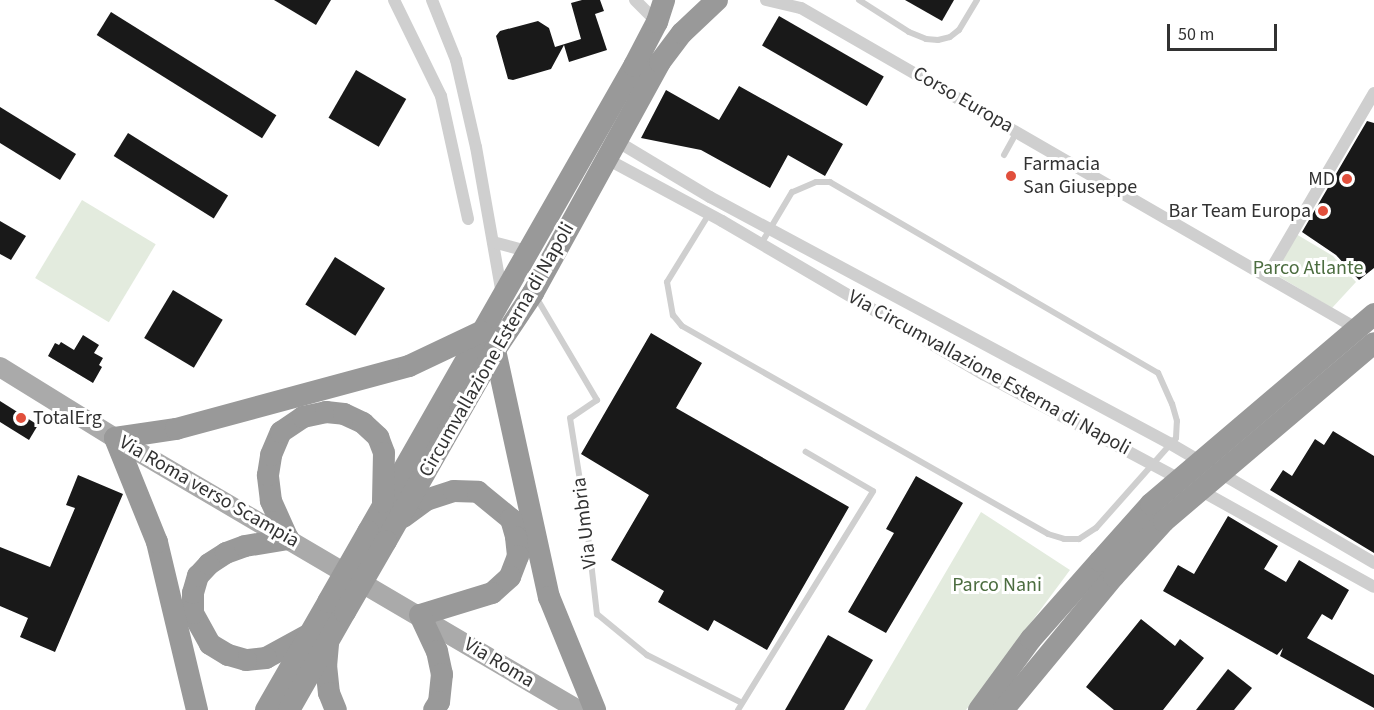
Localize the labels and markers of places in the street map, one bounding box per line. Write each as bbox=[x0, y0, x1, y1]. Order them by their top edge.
place label: Farmacia San Giuseppe bbox=[1023, 152, 1137, 199]
place label: MD bbox=[1308, 167, 1335, 191]
marker: Farmacia San Giuseppe bbox=[1004, 169, 1018, 183]
marker: MD bbox=[1340, 172, 1354, 186]
place label: Bar Team Europa bbox=[1169, 199, 1311, 223]
marker: Bar Team Europa bbox=[1316, 204, 1330, 218]
place label: TotalErg bbox=[33, 406, 102, 430]
marker: TotalErg bbox=[14, 411, 28, 425]

